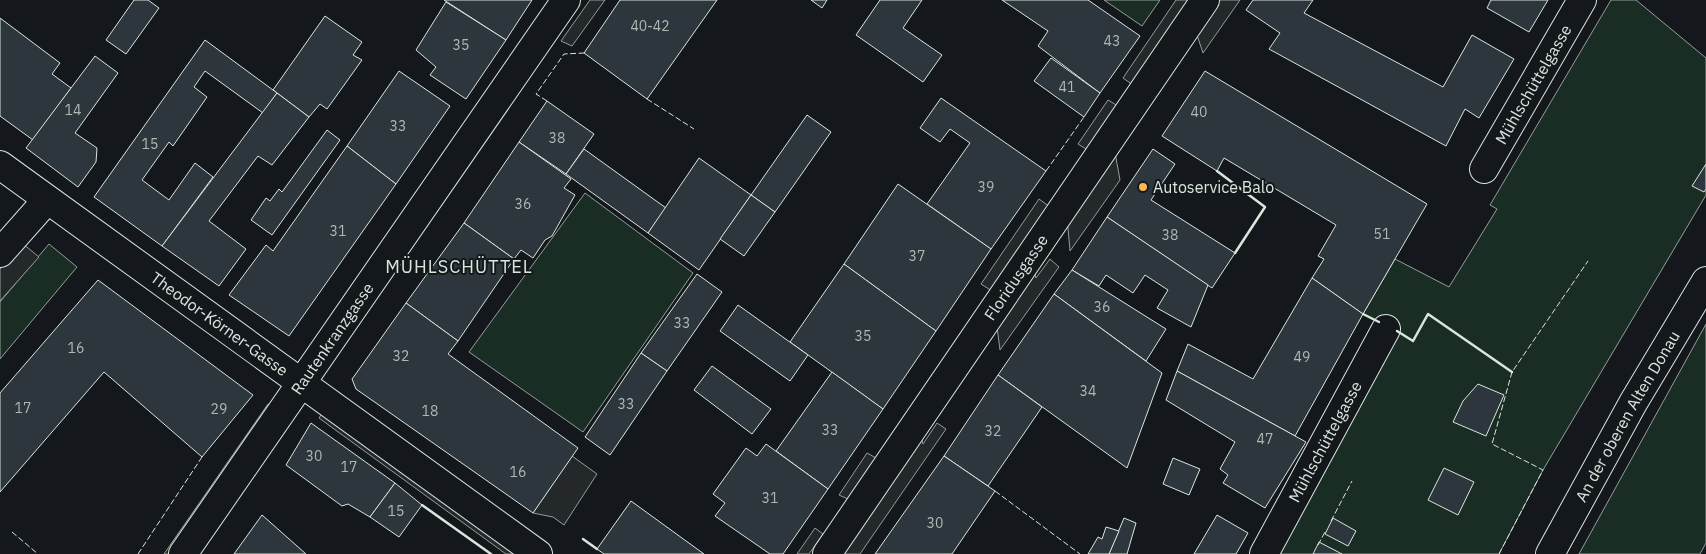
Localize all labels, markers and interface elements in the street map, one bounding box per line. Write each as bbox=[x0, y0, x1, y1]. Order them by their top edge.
house number: 40-42 bbox=[630, 17, 670, 35]
street label: Mühlschüttelgasse bbox=[1491, 21, 1576, 148]
house number: 43 bbox=[1104, 32, 1120, 50]
house number: 35 bbox=[453, 36, 469, 54]
house number: 41 bbox=[1059, 78, 1075, 96]
house number: 14 bbox=[65, 101, 81, 119]
house number: 40 bbox=[1191, 103, 1207, 121]
house number: 33 bbox=[390, 117, 406, 135]
house number: 38 bbox=[549, 129, 565, 147]
house number: 15 bbox=[142, 135, 158, 153]
place label: Autoservice Balo bbox=[1153, 177, 1274, 197]
house number: 39 bbox=[978, 178, 994, 196]
marker: Autoservice Balo bbox=[1137, 181, 1149, 193]
house number: 36 bbox=[515, 195, 531, 213]
house number: 31 bbox=[330, 222, 346, 240]
house number: 51 bbox=[1374, 225, 1390, 243]
house number: 38 bbox=[1162, 226, 1178, 244]
street label: Floridusgasse bbox=[980, 230, 1052, 324]
house number: 37 bbox=[909, 247, 925, 265]
district label: MÜHLSCHÜTTEL bbox=[385, 255, 533, 278]
street label: Theodor-Körner-Gasse bbox=[147, 267, 292, 380]
street label: Rautenkranzgasse bbox=[286, 278, 378, 398]
house number: 36 bbox=[1094, 298, 1110, 316]
house number: 33 bbox=[674, 314, 690, 332]
house number: 35 bbox=[855, 327, 871, 345]
street label: An der oberen Alten Donau bbox=[1571, 327, 1684, 505]
house number: 16 bbox=[68, 339, 84, 357]
house number: 32 bbox=[393, 347, 409, 365]
house number: 49 bbox=[1294, 348, 1310, 366]
street label: Mühlschüttelgasse bbox=[1284, 377, 1366, 506]
house number: 34 bbox=[1080, 382, 1096, 400]
house number: 33 bbox=[618, 395, 634, 413]
house number: 17 bbox=[15, 399, 31, 417]
house number: 29 bbox=[211, 400, 227, 418]
house number: 18 bbox=[422, 402, 438, 420]
house number: 33 bbox=[822, 421, 838, 439]
house number: 32 bbox=[985, 422, 1001, 440]
house number: 47 bbox=[1257, 430, 1273, 448]
house number: 30 bbox=[306, 447, 322, 465]
house number: 17 bbox=[341, 458, 357, 476]
house number: 16 bbox=[510, 463, 526, 481]
house number: 31 bbox=[762, 489, 778, 507]
house number: 15 bbox=[388, 502, 404, 520]
house number: 30 bbox=[927, 514, 943, 532]

